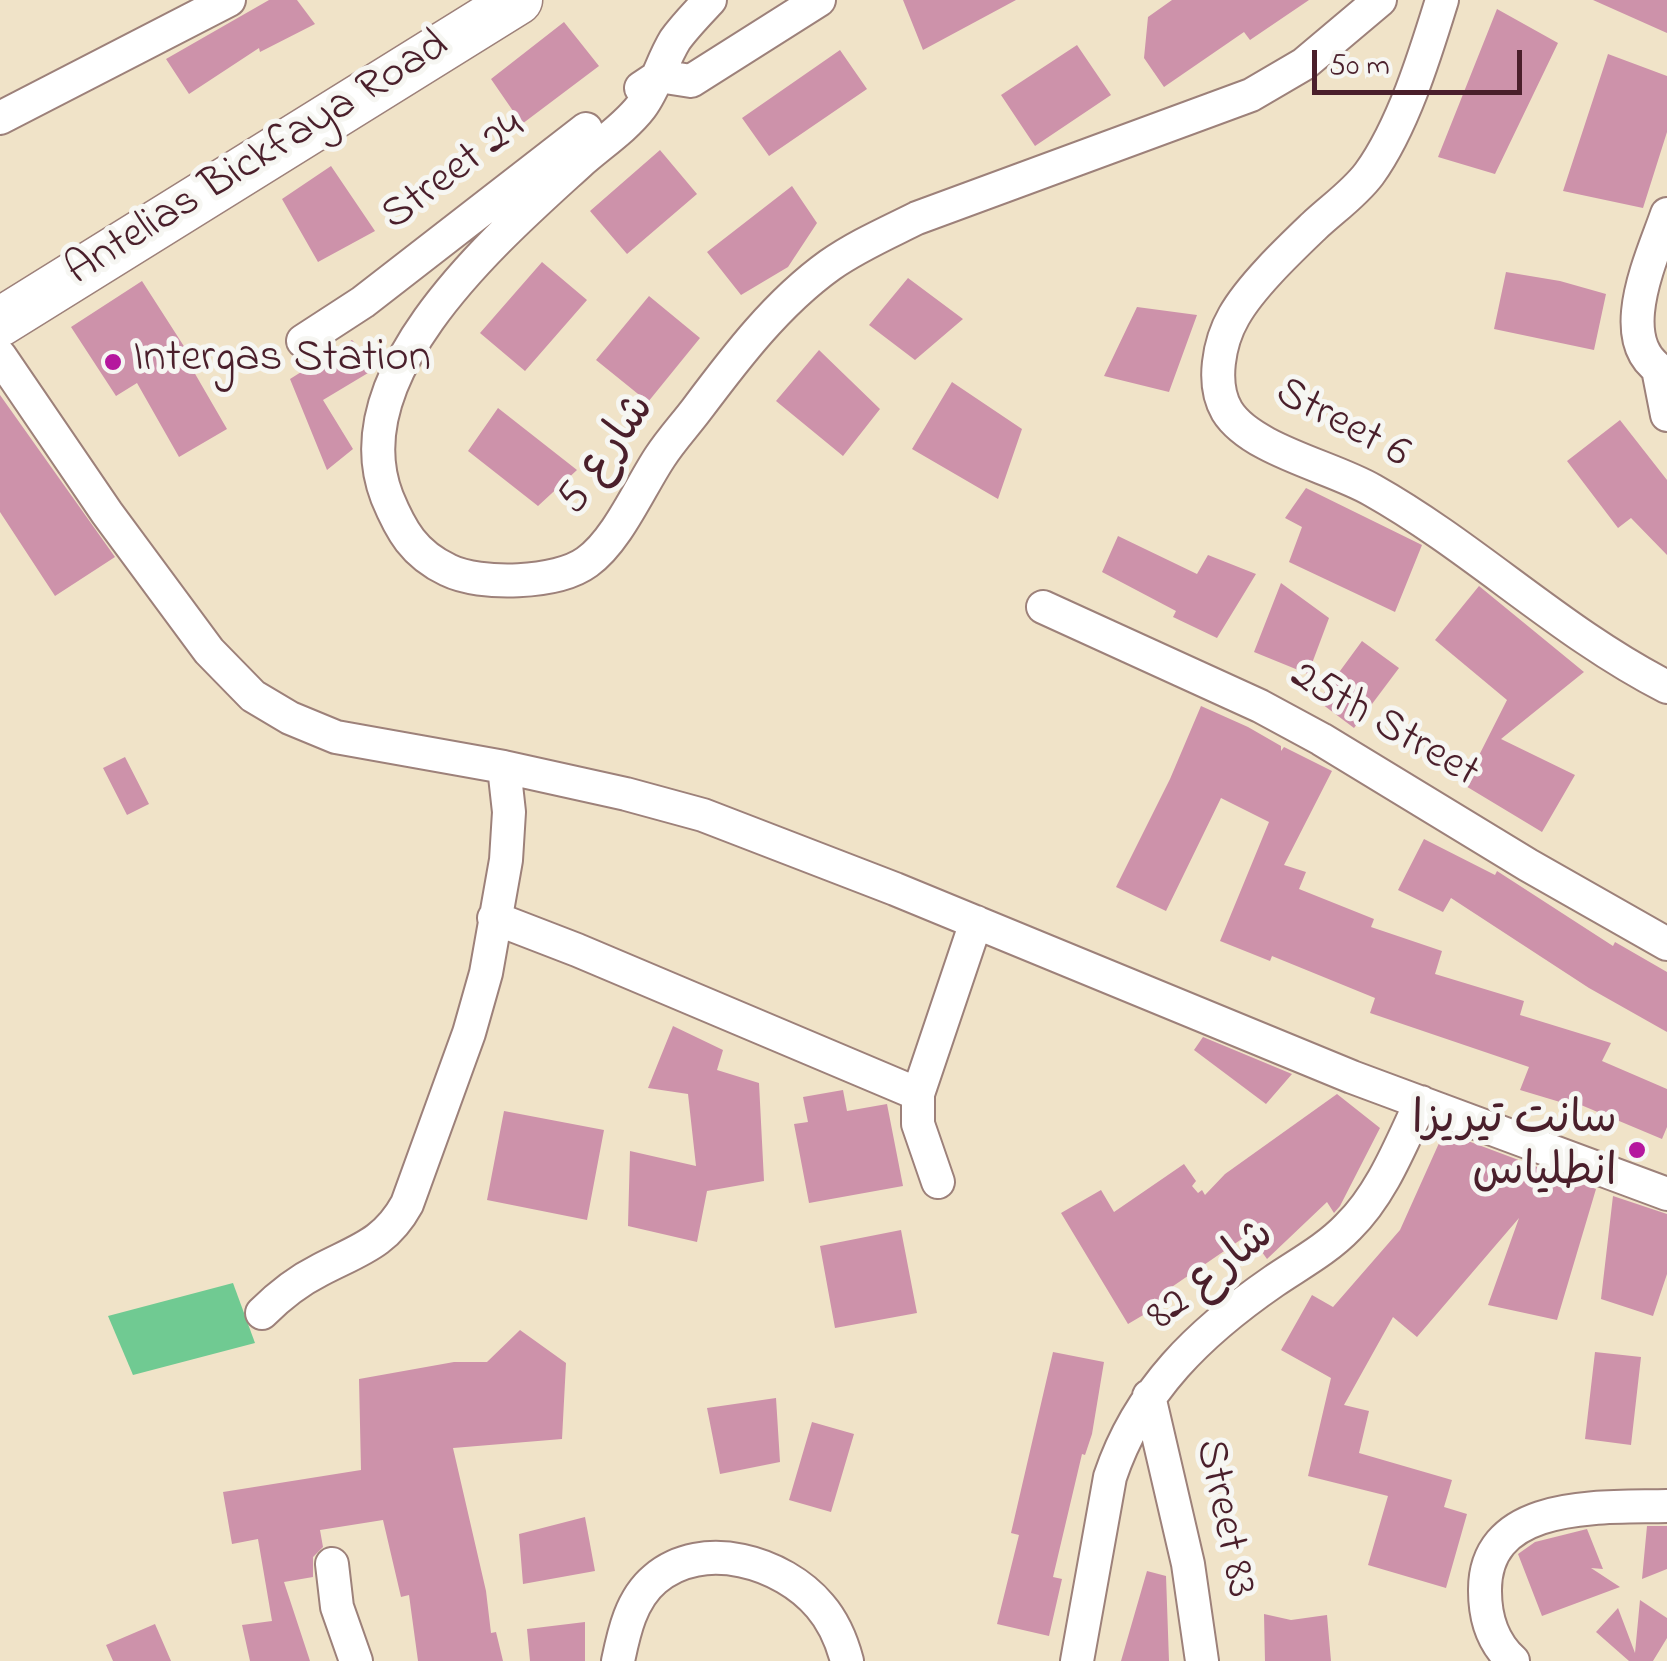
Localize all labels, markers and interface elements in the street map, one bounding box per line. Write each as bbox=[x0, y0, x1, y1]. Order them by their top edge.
street label: Antelias Bickfaya Road bbox=[58, 21, 460, 301]
scale bar bbox=[1317, 30, 1527, 92]
text: 50 m bbox=[1329, 45, 1390, 89]
street label: Street 24 bbox=[373, 103, 537, 245]
place label: Intergas Station bbox=[133, 335, 431, 389]
marker: Intergas Station bbox=[102, 351, 124, 373]
street label: Street 6 bbox=[1265, 368, 1417, 484]
street label: شارع 5 bbox=[548, 385, 670, 527]
street label: 25th Street bbox=[1279, 651, 1487, 803]
place label: سانت تيريزا انطلياس bbox=[1412, 1097, 1617, 1203]
marker: سانت تيريزا انطلياس bbox=[1626, 1139, 1648, 1161]
street label: شارع 82 bbox=[1139, 1210, 1287, 1346]
street label: Street 83 bbox=[1179, 1435, 1265, 1603]

